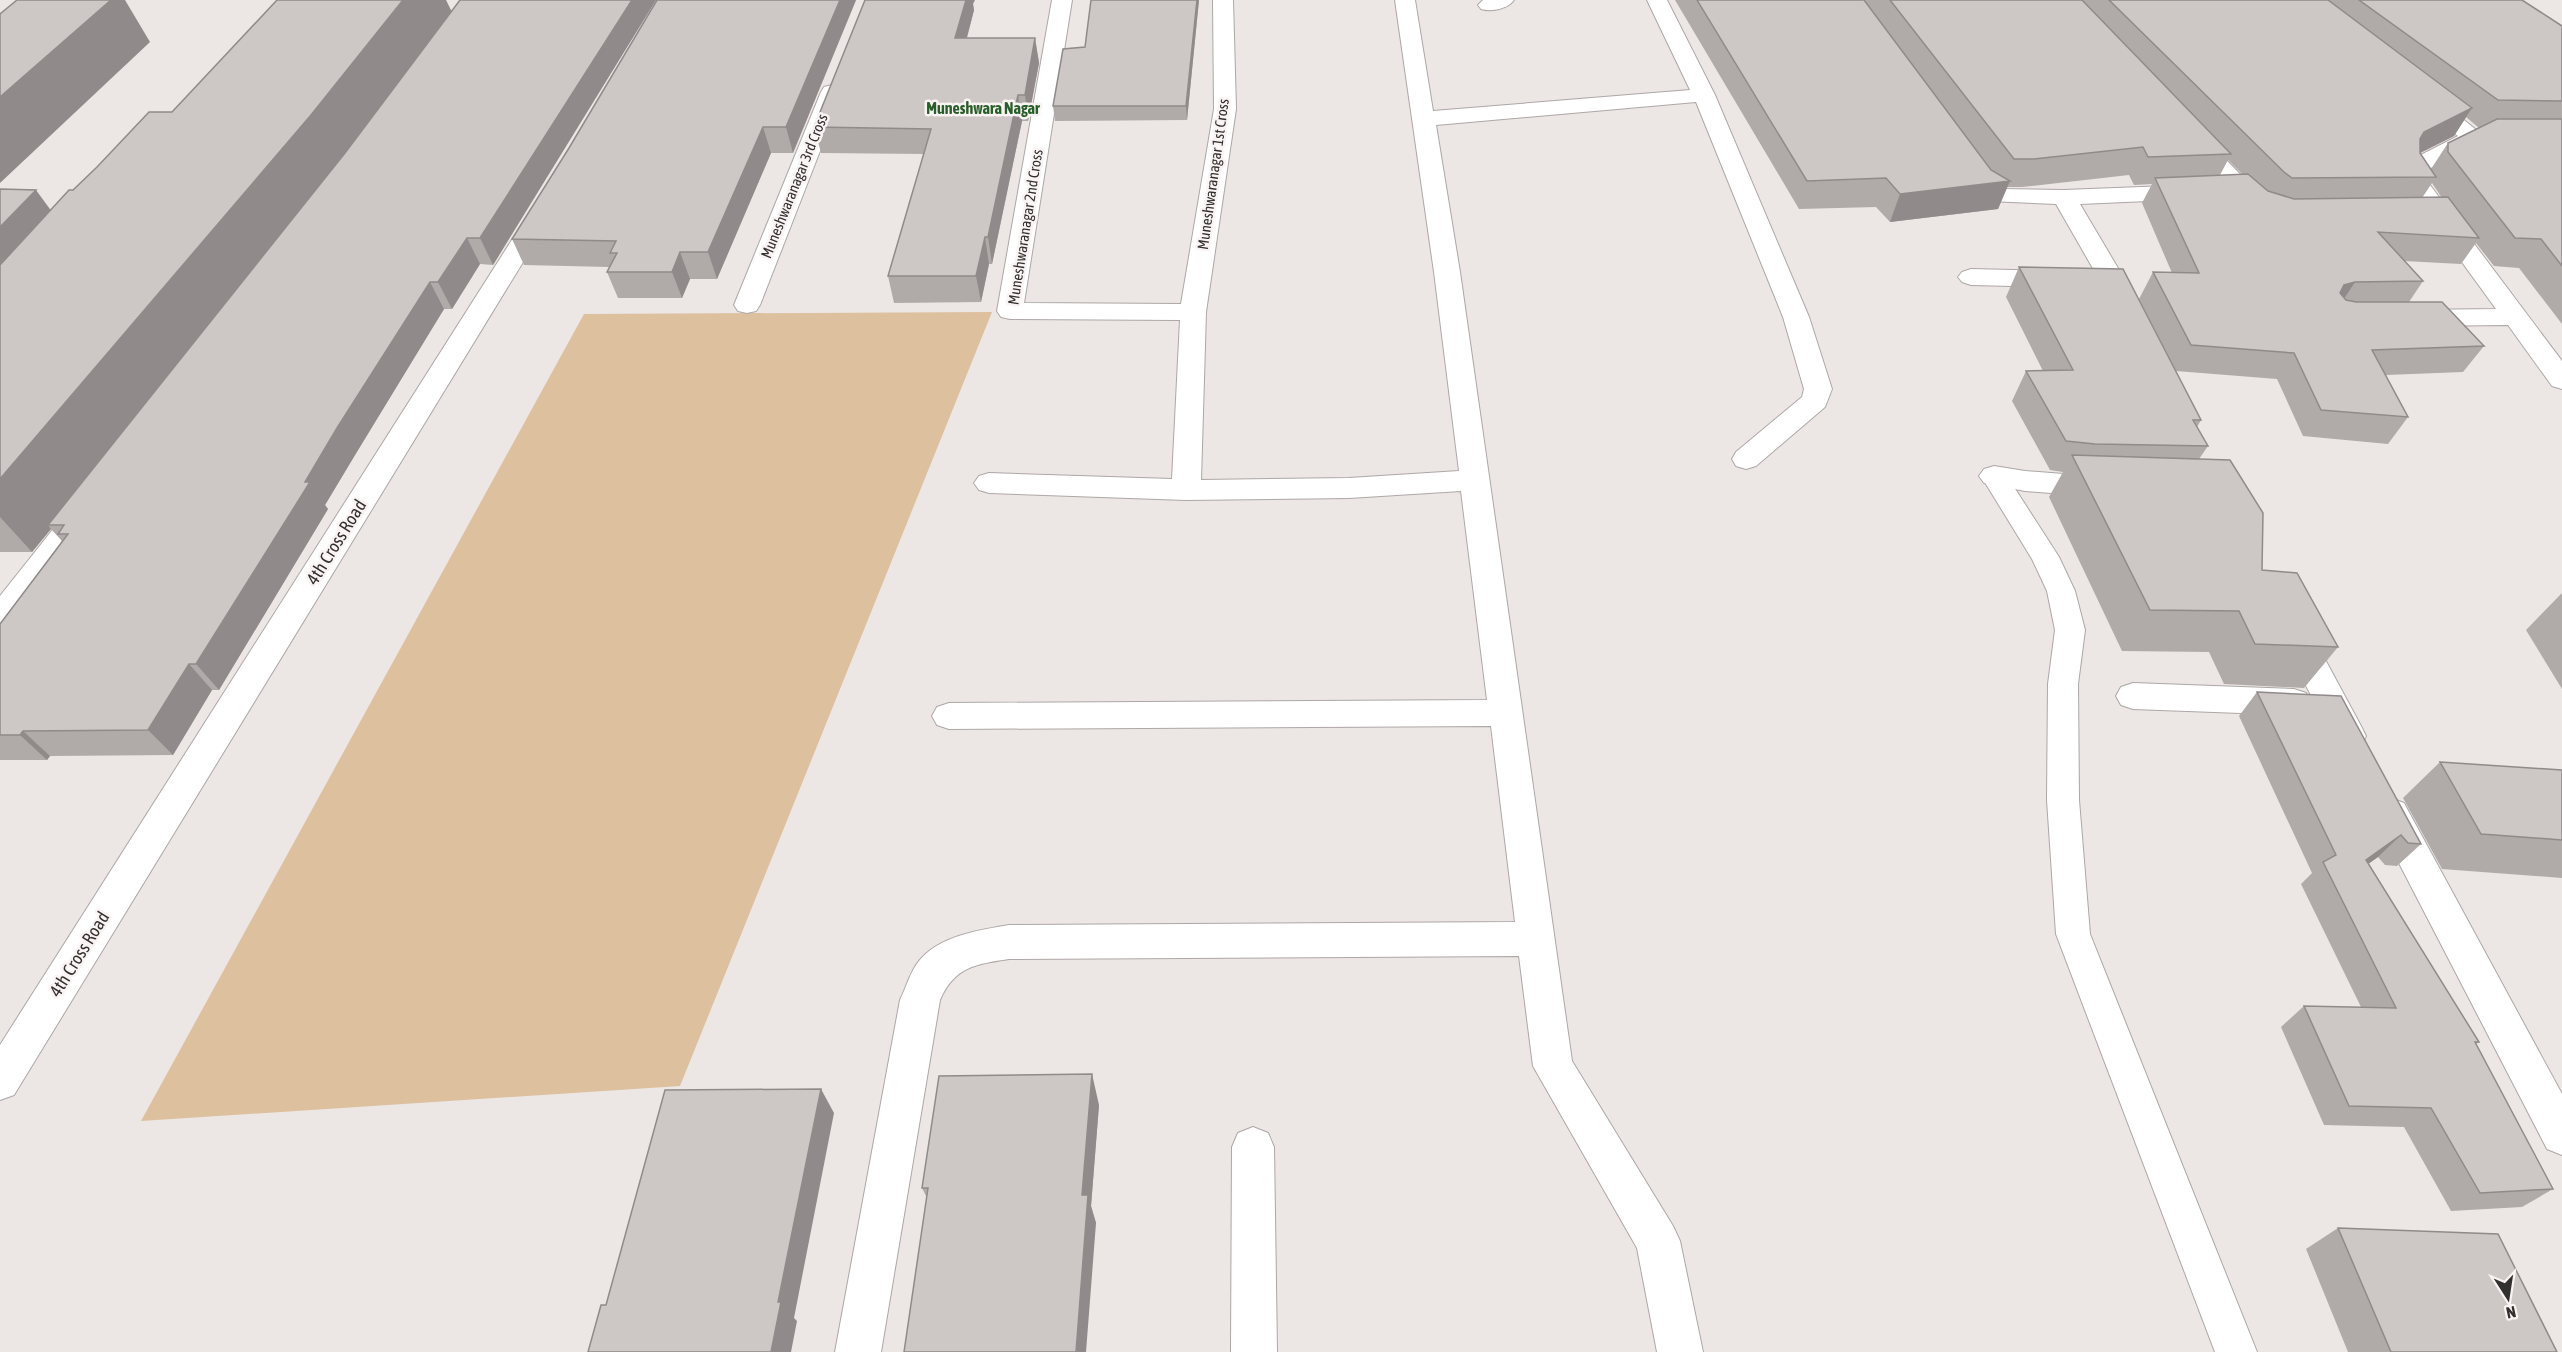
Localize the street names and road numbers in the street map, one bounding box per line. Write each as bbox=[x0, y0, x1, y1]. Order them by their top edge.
street label: Muneshwaranagar 1st Cross bbox=[1194, 97, 1232, 251]
street label: Muneshwaranagar 3rd Cross bbox=[757, 111, 831, 261]
street label: Muneshwaranagar 2nd Cross bbox=[1004, 148, 1046, 306]
street label: 4th Cross Road bbox=[302, 496, 370, 588]
street label: 4th Cross Road bbox=[45, 908, 113, 1000]

